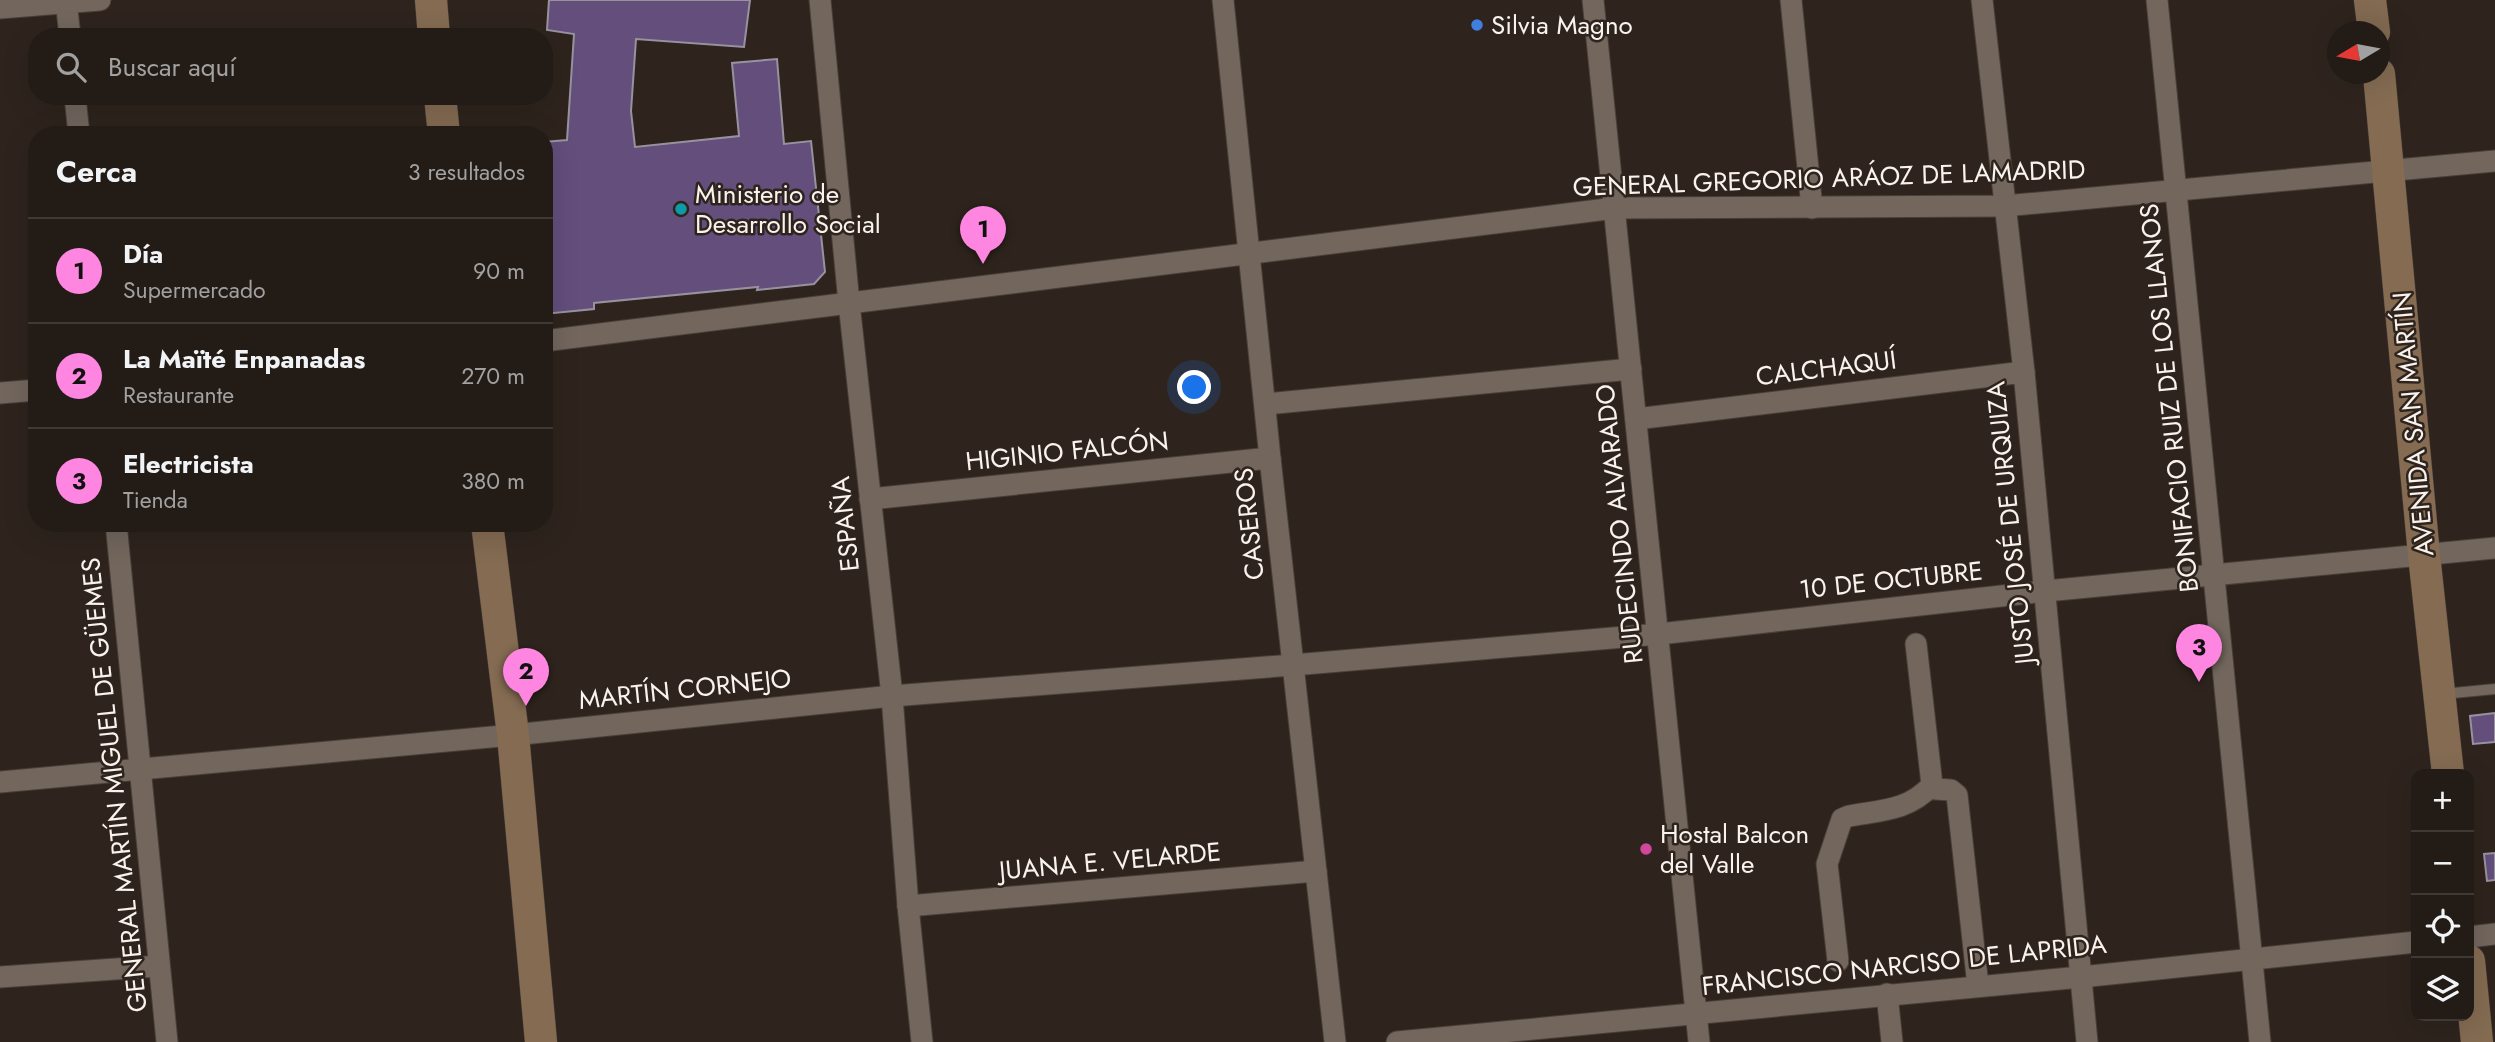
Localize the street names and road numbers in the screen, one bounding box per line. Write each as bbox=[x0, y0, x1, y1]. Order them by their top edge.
street label: GENERAL GREGORIO ARÁOZ DE LAMADRID bbox=[1572, 150, 2086, 206]
street label: BONIFACIO RUIZ DE LOS LLANOS bbox=[2130, 202, 2208, 594]
street label: AVENIDA SAN MARTÍN bbox=[2383, 290, 2443, 558]
street label: CALCHAQUÍ bbox=[1753, 340, 1899, 395]
street label: JUSTO JOSÉ DE URQUIZA bbox=[1976, 379, 2044, 669]
street label: RUDECINDO ALVARADO bbox=[1585, 382, 1653, 666]
street label: HIGINIO FALCÓN bbox=[964, 421, 1170, 481]
street label: CASEROS bbox=[1224, 466, 1274, 582]
street label: ESPAÑA bbox=[821, 474, 869, 573]
street label: 10 DE OCTUBRE bbox=[1797, 551, 1985, 609]
street label: GENERAL MARTÍN MIGUEL DE GÜEMES bbox=[71, 556, 157, 1014]
street label: MARTÍN CORNEJO bbox=[577, 659, 793, 719]
street label: JUANA E. VELARDE bbox=[995, 832, 1222, 890]
street label: FRANCISCO NARCISO DE LAPRIDA bbox=[1700, 925, 2109, 1005]

